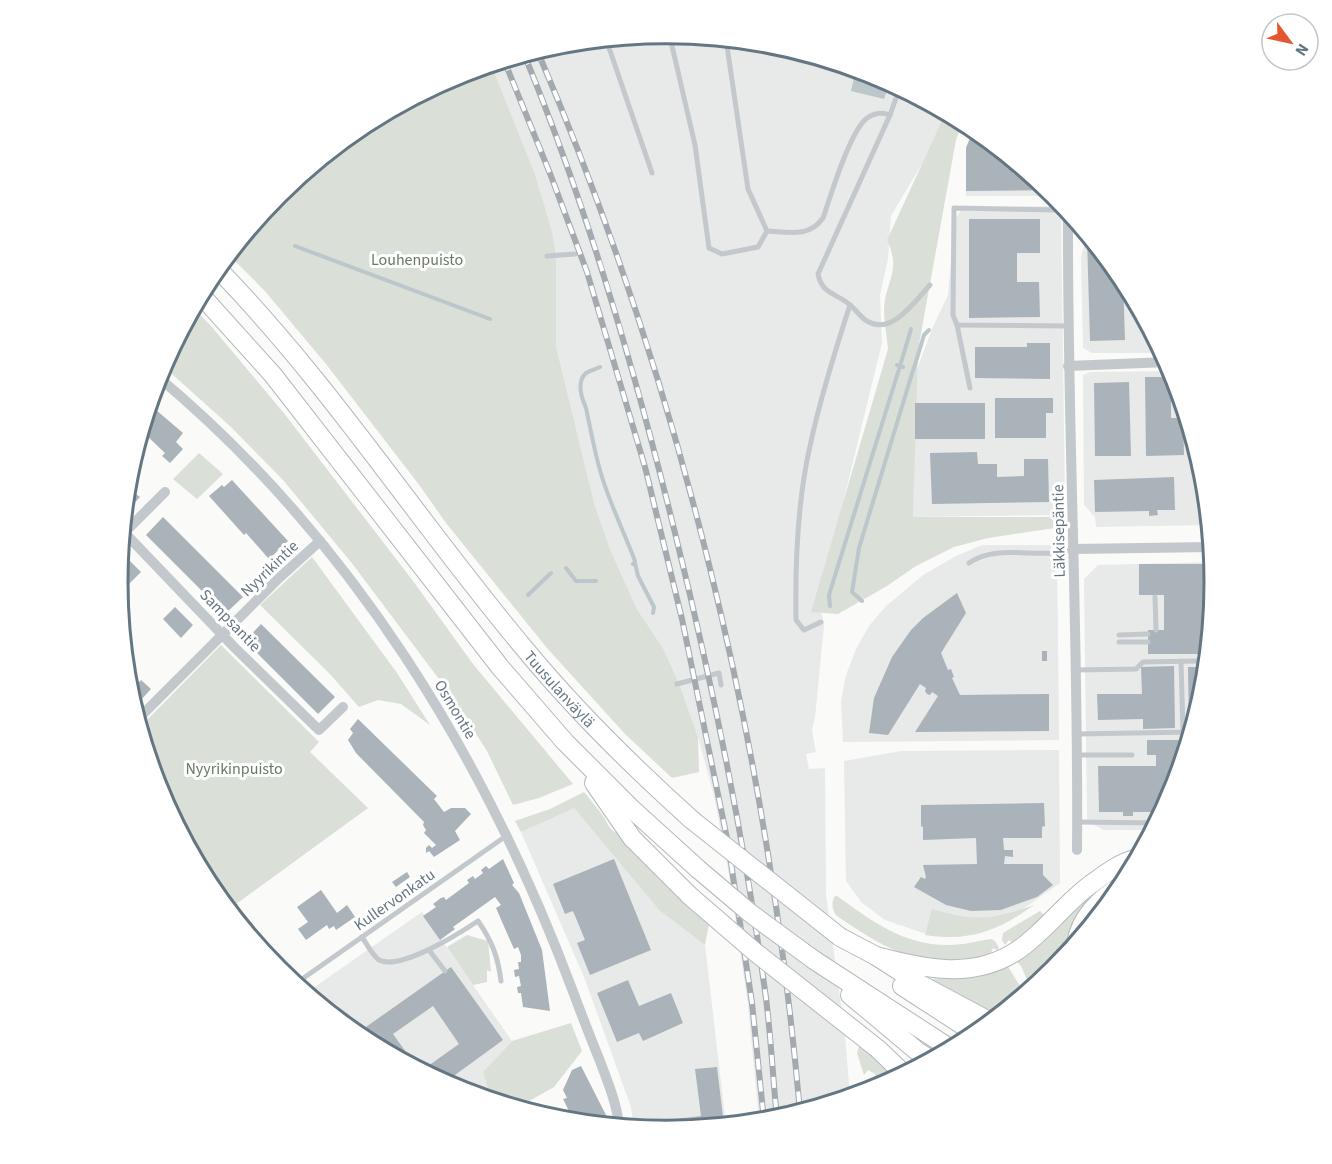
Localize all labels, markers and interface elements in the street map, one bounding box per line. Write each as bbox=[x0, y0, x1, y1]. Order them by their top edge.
north arrow bbox=[1260, 12, 1320, 72]
text: N bbox=[1290, 39, 1314, 60]
park label: Louhenpuisto bbox=[371, 249, 463, 271]
street label: Läkkisepäntie bbox=[1047, 484, 1071, 578]
street label: Nyyrikintie bbox=[236, 536, 304, 602]
street label: Sampsantie bbox=[195, 584, 266, 657]
street label: Tuusulanväylä bbox=[519, 646, 600, 733]
street label: Osmontie bbox=[429, 676, 481, 743]
park label: Nyyrikinpuisto bbox=[185, 758, 283, 780]
street label: Kullervonkatu bbox=[350, 864, 440, 936]

